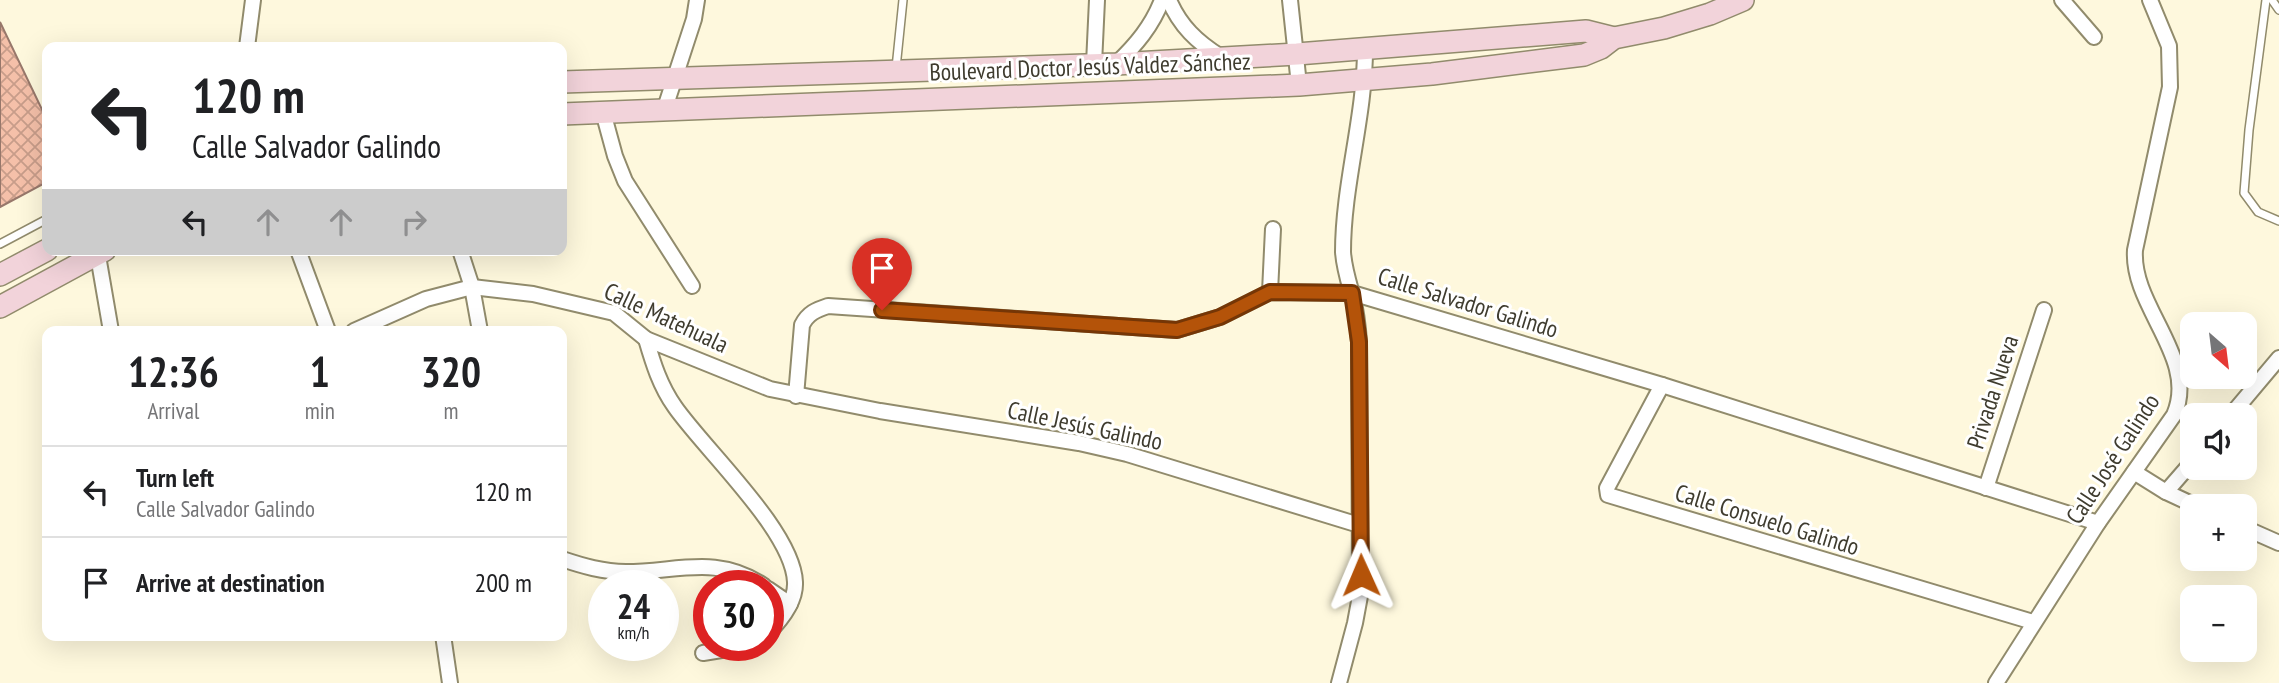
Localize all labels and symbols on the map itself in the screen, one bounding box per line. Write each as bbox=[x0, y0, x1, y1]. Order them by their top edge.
street label: Boulevard Doctor Jesús Valdez Sánchez bbox=[929, 45, 1251, 88]
pin bbox=[852, 238, 912, 310]
street label: Calle Salvador Galindo bbox=[1374, 260, 1562, 345]
street label: Calle Matehuala bbox=[599, 275, 733, 360]
north arrow bbox=[2180, 312, 2258, 388]
street label: Privada Nueva bbox=[1960, 331, 2025, 453]
street label: Calle José Galindo bbox=[2059, 388, 2166, 530]
street label: Calle Jesús Galindo bbox=[1005, 394, 1165, 457]
street label: Calle Consuelo Galindo bbox=[1671, 477, 1863, 562]
position arrow bbox=[1324, 538, 1398, 612]
speed limit sign: 30 bbox=[693, 570, 784, 661]

